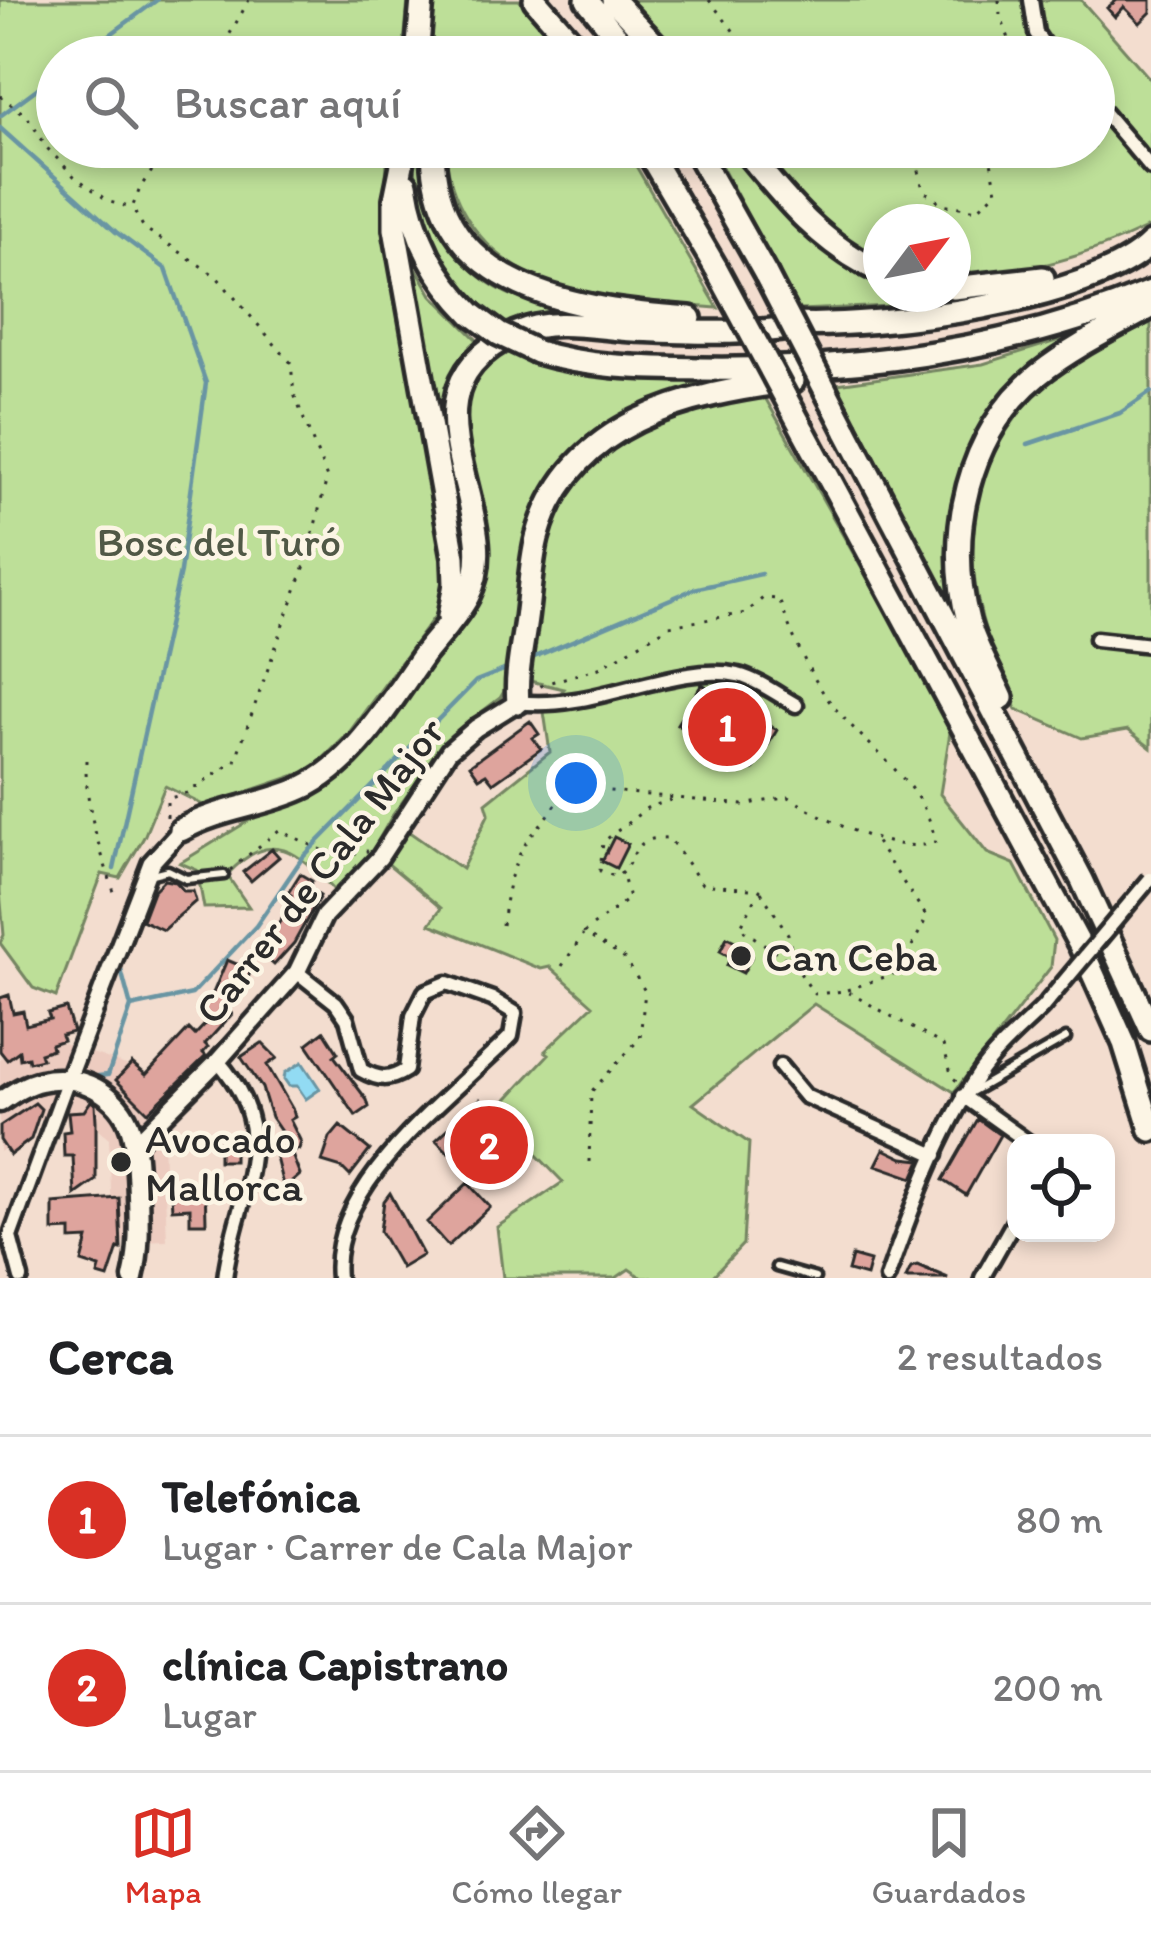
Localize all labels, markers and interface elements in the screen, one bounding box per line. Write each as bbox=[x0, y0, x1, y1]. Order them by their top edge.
search box bbox=[36, 36, 1115, 168]
icon: search bbox=[78, 69, 144, 135]
text: Buscar aquí bbox=[174, 75, 401, 129]
north arrow bbox=[863, 204, 971, 312]
park label: Bosc del Turó bbox=[97, 516, 341, 567]
pin: 1 bbox=[688, 682, 766, 772]
street label: Carrer de Cala Major bbox=[184, 706, 455, 1034]
your location bbox=[546, 753, 606, 813]
place label: Can Ceba bbox=[765, 931, 938, 982]
marker: Can Ceba bbox=[728, 943, 754, 969]
pin: 2 bbox=[450, 1100, 528, 1190]
place label: Avocado Mallorca bbox=[145, 1113, 303, 1212]
map controls bbox=[1007, 1134, 1115, 1242]
button: locate bbox=[1007, 1134, 1115, 1242]
marker: Avocado Mallorca bbox=[108, 1149, 134, 1175]
text: Cerca bbox=[48, 1326, 174, 1387]
text: 2 resultados bbox=[897, 1333, 1103, 1380]
text: Telefónica bbox=[162, 1469, 360, 1523]
text: 1 bbox=[78, 1496, 96, 1543]
text: 80 m bbox=[1016, 1496, 1103, 1543]
text: Lugar · Carrer de Cala Major bbox=[162, 1523, 632, 1570]
text: clínica Capistrano bbox=[162, 1637, 508, 1691]
text: 2 bbox=[77, 1664, 97, 1711]
text: 200 m bbox=[993, 1664, 1103, 1711]
text: Lugar bbox=[162, 1691, 257, 1738]
tab: Mapa bbox=[125, 1800, 202, 1911]
tab: Cómo llegar bbox=[451, 1800, 622, 1911]
tab: Guardados bbox=[872, 1800, 1026, 1911]

